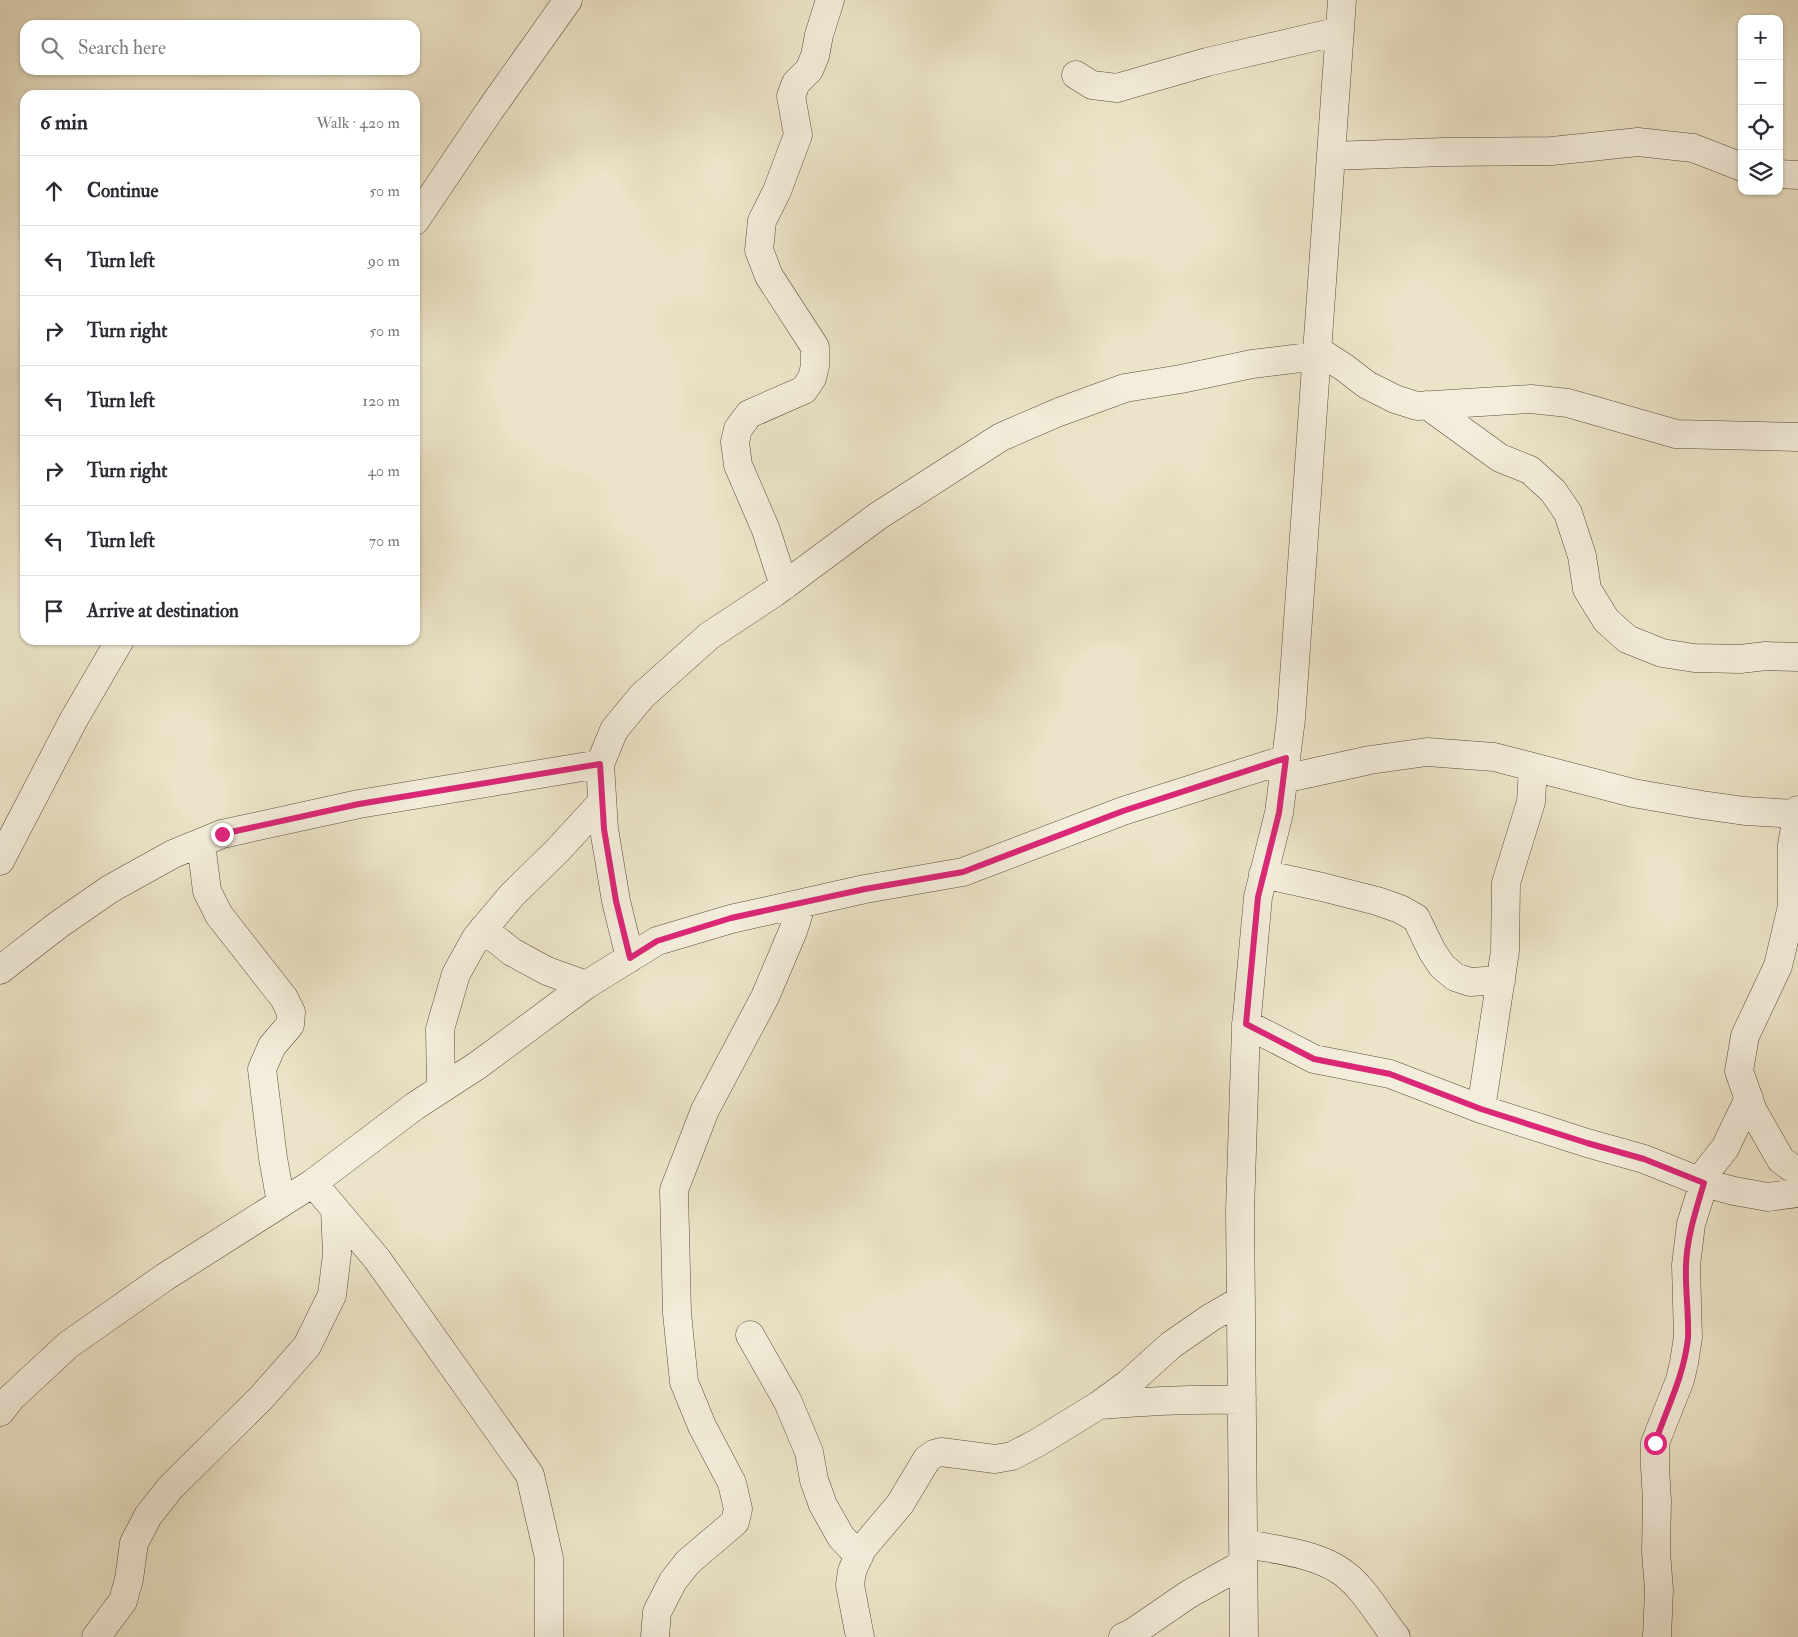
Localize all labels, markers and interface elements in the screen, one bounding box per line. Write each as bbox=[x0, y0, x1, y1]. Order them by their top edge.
map controls bbox=[1738, 15, 1783, 195]
button: + bbox=[1738, 15, 1783, 60]
search box bbox=[20, 20, 420, 75]
icon: search bbox=[38, 34, 66, 62]
text: Search here bbox=[78, 36, 166, 60]
button: − bbox=[1738, 60, 1783, 105]
button: locate bbox=[1738, 105, 1783, 150]
text: 6 min bbox=[40, 109, 88, 136]
text: Walk · 420 m bbox=[316, 113, 400, 133]
button: layers bbox=[1738, 150, 1783, 195]
icon: ahead bbox=[40, 177, 68, 205]
text: Continue bbox=[87, 179, 158, 203]
text: 50 m bbox=[369, 181, 400, 201]
icon: left bbox=[40, 247, 68, 275]
text: Turn left bbox=[87, 249, 155, 273]
text: 90 m bbox=[368, 251, 400, 271]
icon: right bbox=[40, 317, 68, 345]
text: Turn right bbox=[87, 319, 167, 343]
text: 50 m bbox=[369, 321, 400, 341]
icon: left bbox=[40, 387, 68, 415]
text: Turn left bbox=[87, 389, 155, 413]
text: 120 m bbox=[362, 391, 400, 411]
icon: right bbox=[40, 457, 68, 485]
text: Turn right bbox=[87, 459, 167, 483]
text: 40 m bbox=[367, 461, 400, 481]
icon: left bbox=[40, 527, 68, 555]
text: Turn left bbox=[87, 529, 155, 553]
text: 70 m bbox=[369, 531, 400, 551]
icon: arrive bbox=[40, 597, 68, 625]
text: Arrive at destination bbox=[87, 599, 239, 623]
route end bbox=[211, 823, 234, 846]
route start bbox=[1644, 1432, 1667, 1455]

